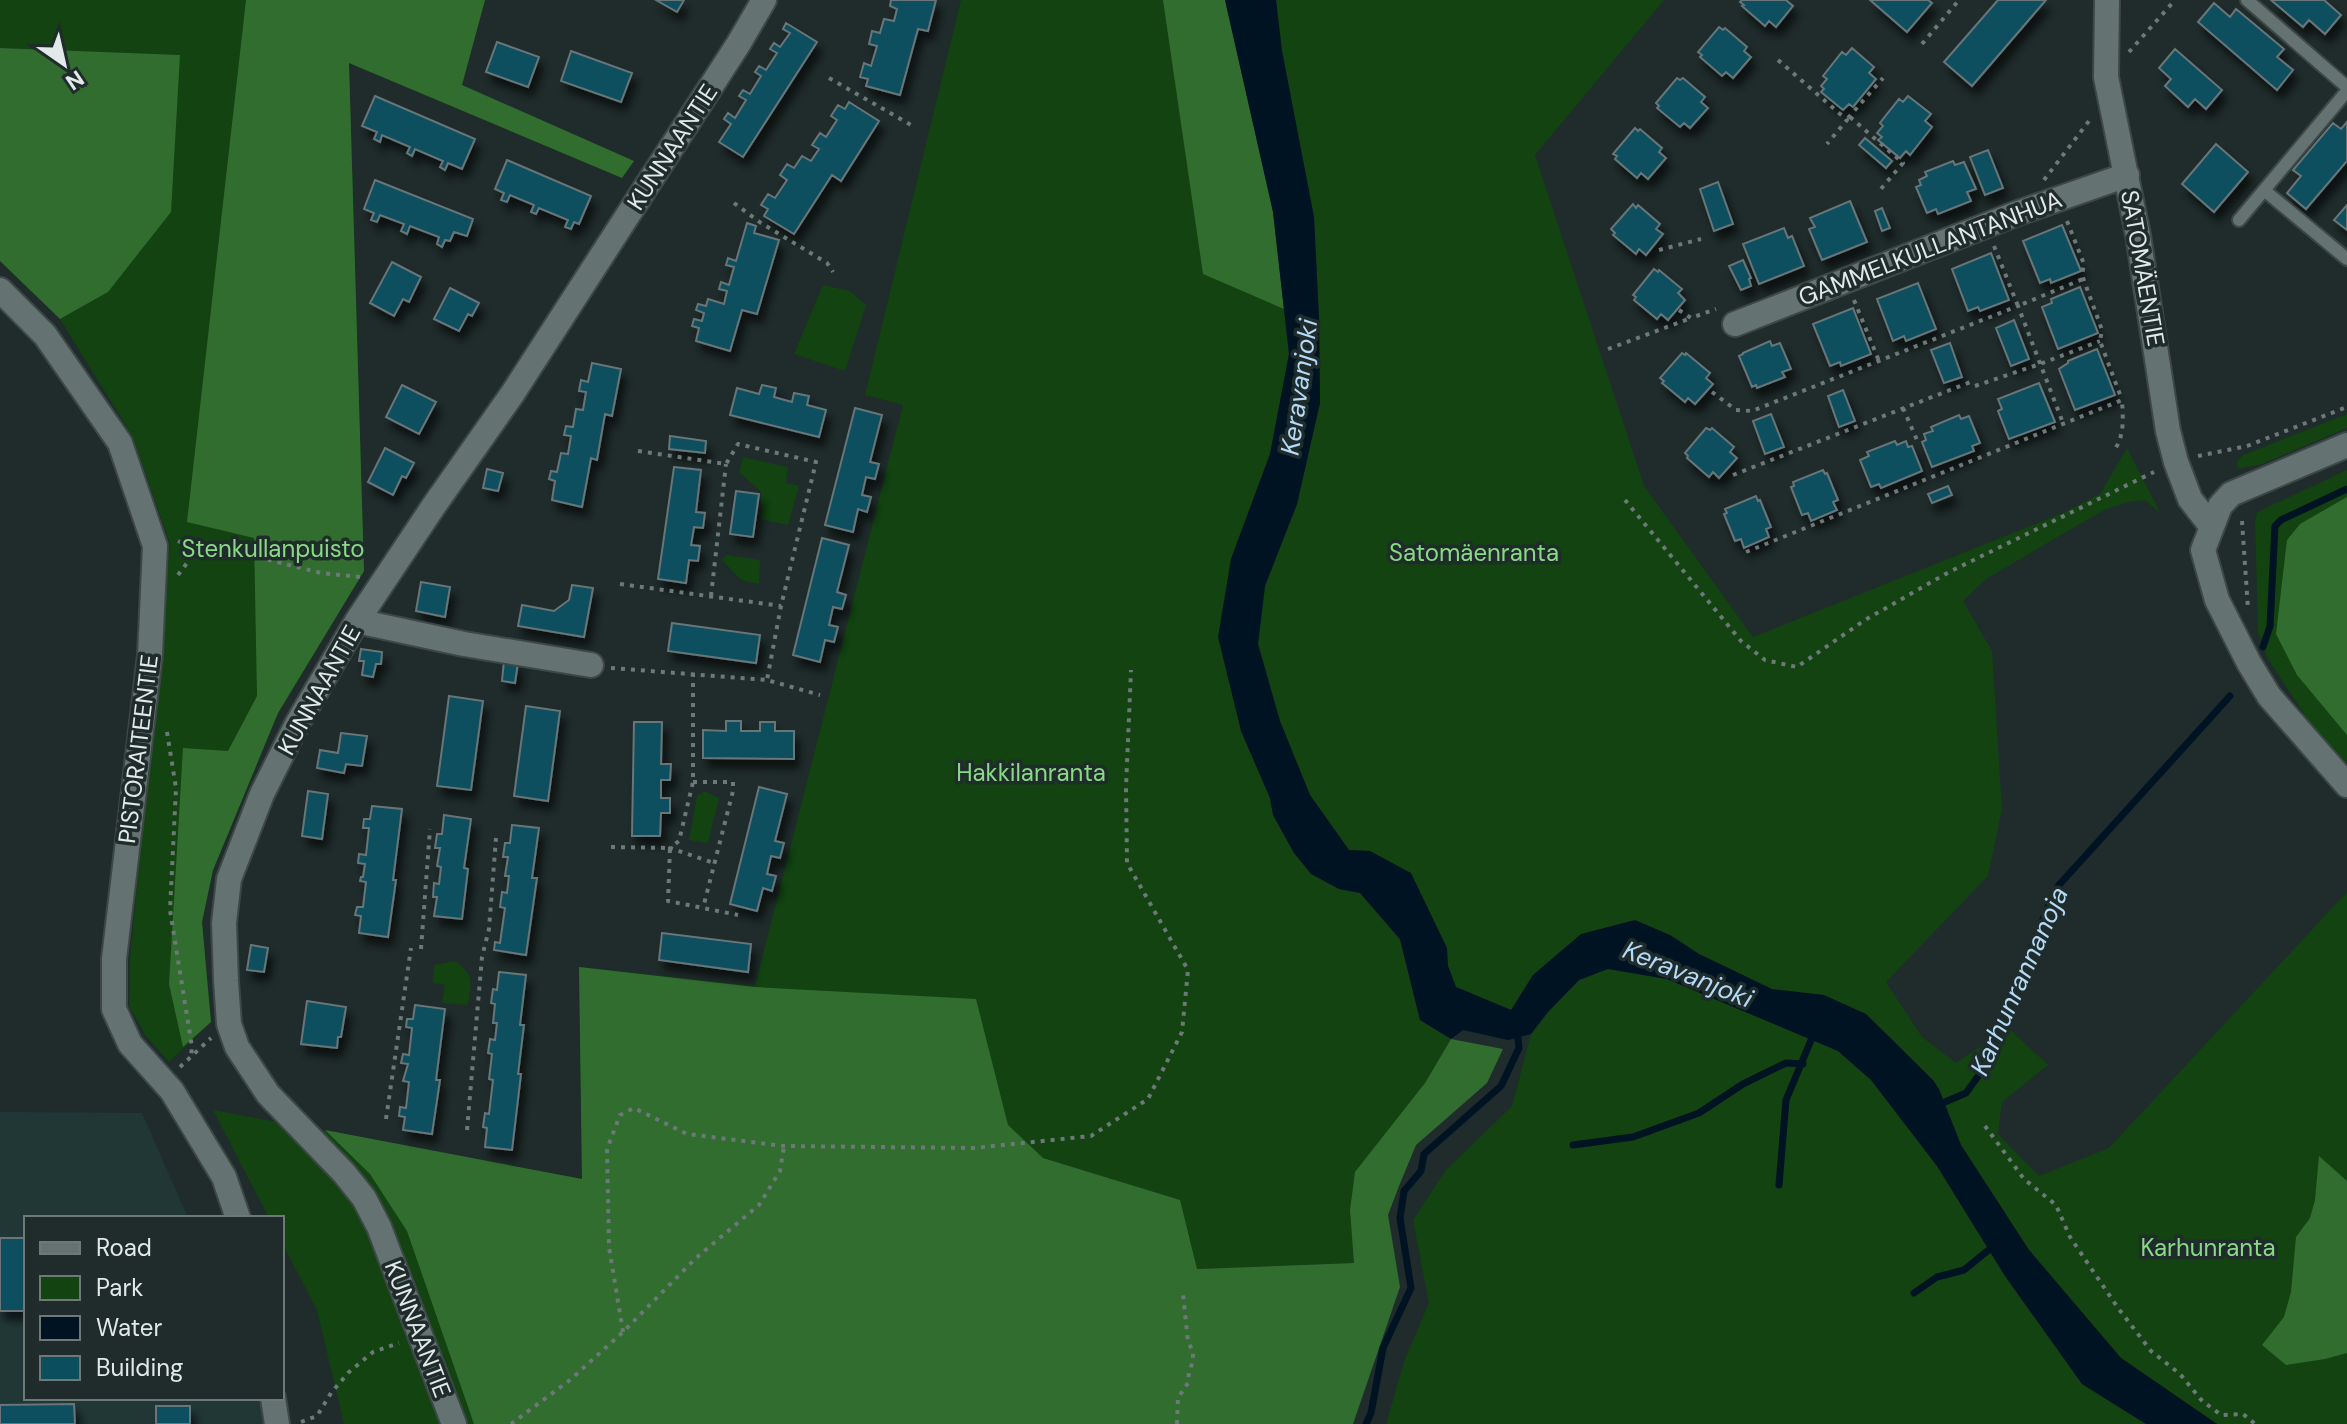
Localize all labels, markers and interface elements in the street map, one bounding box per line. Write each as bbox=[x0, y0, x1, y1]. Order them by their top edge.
north arrow bbox=[24, 24, 104, 104]
text: N bbox=[60, 64, 90, 97]
street label: KUNNAANTIE bbox=[620, 78, 724, 216]
street label: GAMMELKULLANTANHUA bbox=[1794, 183, 2066, 313]
street label: SATOMÄENTIE bbox=[2114, 187, 2172, 349]
water label: Keravanjoki bbox=[1273, 316, 1325, 457]
park label: Stenkullanpuisto bbox=[181, 533, 365, 564]
park label: Satomäenranta bbox=[1389, 537, 1559, 568]
street label: KUNNAANTIE bbox=[271, 620, 367, 760]
street label: PISTORAITEENTIE bbox=[111, 653, 165, 845]
park label: Hakkilanranta bbox=[956, 757, 1106, 788]
water label: Karhunrannanoja bbox=[1962, 881, 2076, 1081]
water label: Keravanjoki bbox=[1618, 933, 1759, 1016]
legend bbox=[24, 1216, 284, 1400]
text: Road bbox=[96, 1232, 152, 1263]
park label: Karhunranta bbox=[2141, 1232, 2275, 1263]
street label: KUNNAANTIE bbox=[378, 1256, 458, 1402]
text: Park bbox=[96, 1272, 143, 1303]
text: Water bbox=[96, 1312, 162, 1343]
text: Building bbox=[96, 1352, 183, 1383]

